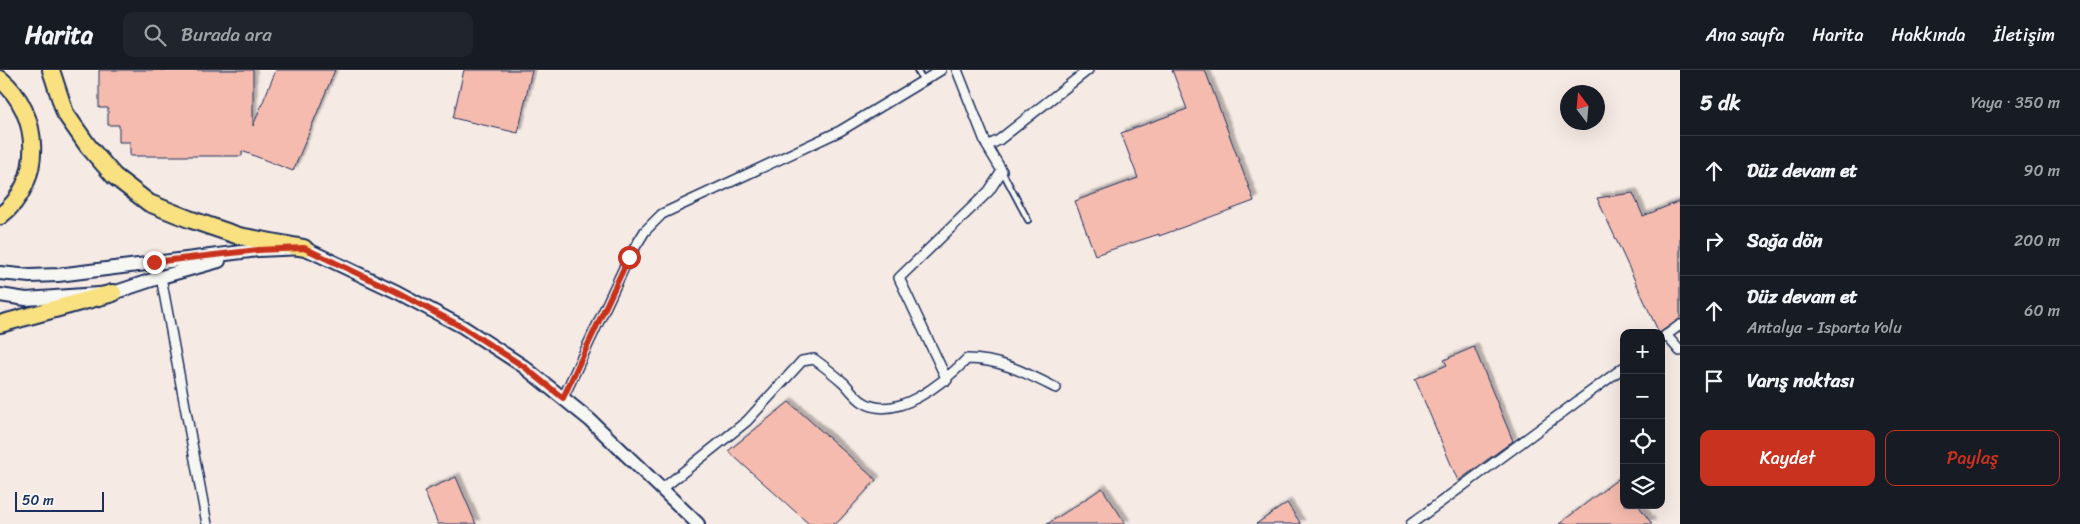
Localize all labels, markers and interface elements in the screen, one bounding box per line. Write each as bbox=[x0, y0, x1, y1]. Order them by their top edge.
search box bbox=[123, 12, 473, 57]
text: Harita bbox=[25, 14, 93, 56]
text: Burada ara bbox=[181, 18, 272, 51]
text: Ana sayfa bbox=[1706, 19, 1784, 51]
text: Harita bbox=[1812, 19, 1863, 51]
text: Hakkında bbox=[1891, 19, 1966, 51]
text: İletişim bbox=[1994, 19, 2055, 51]
icon: search bbox=[141, 21, 169, 49]
text: 5 dk bbox=[1700, 84, 1741, 122]
north arrow bbox=[1560, 85, 1605, 130]
text: Yaya · 350 m bbox=[1971, 88, 2060, 117]
text: Düz devam et bbox=[1747, 154, 1858, 187]
text: 90 m bbox=[2024, 156, 2060, 185]
icon: ahead bbox=[1700, 157, 1728, 185]
text: Sağa dön bbox=[1747, 224, 1822, 257]
text: 200 m bbox=[2014, 226, 2060, 255]
icon: right bbox=[1700, 227, 1728, 255]
route start bbox=[618, 246, 641, 269]
route end bbox=[143, 251, 166, 274]
text: Düz devam et bbox=[1747, 280, 1858, 313]
text: 60 m bbox=[2024, 296, 2060, 325]
icon: ahead bbox=[1700, 297, 1728, 325]
text: Antalya - Isparta Yolu bbox=[1747, 313, 1902, 342]
map controls bbox=[1620, 329, 1665, 509]
button: + bbox=[1620, 329, 1665, 374]
text: Varış noktası bbox=[1747, 364, 1854, 397]
icon: arrive bbox=[1700, 367, 1728, 395]
button: − bbox=[1620, 374, 1665, 419]
button: locate bbox=[1620, 419, 1665, 464]
button: Kaydet bbox=[1700, 430, 1875, 486]
button: Paylaş bbox=[1885, 430, 2060, 486]
button: layers bbox=[1620, 464, 1665, 509]
text: 50 m bbox=[22, 488, 54, 513]
scale bar bbox=[15, 489, 104, 512]

